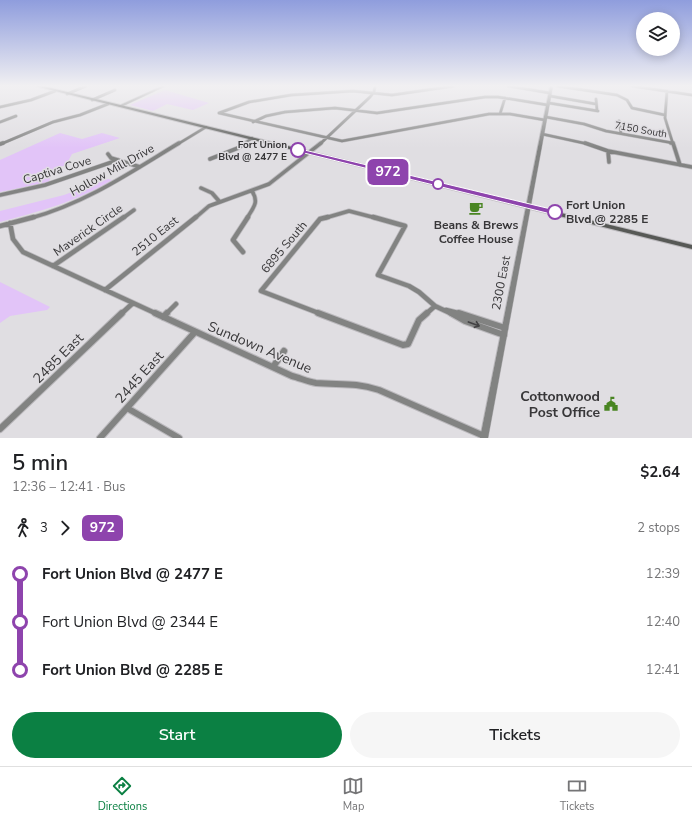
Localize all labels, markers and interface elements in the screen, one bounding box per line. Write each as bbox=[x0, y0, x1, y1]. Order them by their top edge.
map controls bbox=[636, 12, 680, 56]
button: layers bbox=[636, 12, 680, 56]
street label: 7150 South bbox=[613, 118, 668, 141]
place label: Fort Union Blvd @ 2477 E bbox=[218, 138, 287, 164]
street label: Hollow Mill Drive bbox=[67, 140, 157, 200]
marker: Fort Union Blvd @ 2477 E bbox=[290, 142, 306, 158]
street label: Captiva Cove bbox=[21, 152, 93, 188]
line badge: 972 bbox=[365, 159, 411, 185]
text: 972 bbox=[375, 162, 401, 181]
unlabelled marker bbox=[432, 178, 444, 190]
place label: Fort Union Blvd @ 2285 E bbox=[566, 197, 648, 227]
street label: Maverick Circle bbox=[50, 200, 126, 260]
cafe icon: Beans & Brews Coffee House bbox=[468, 200, 484, 216]
marker: Fort Union Blvd @ 2285 E bbox=[547, 204, 563, 220]
street label: 2510 East bbox=[129, 212, 182, 260]
street label: 6895 South bbox=[257, 217, 311, 277]
place label: Beans & Brews Coffee House bbox=[434, 217, 518, 247]
street label: 2300 East bbox=[488, 254, 514, 312]
street label: Sundown Avenue bbox=[205, 317, 315, 378]
one-way arrow bbox=[468, 321, 480, 329]
street label: 2485 East bbox=[29, 329, 88, 388]
street label: 2445 East bbox=[111, 347, 168, 408]
place label: Cottonwood Post Office bbox=[520, 387, 600, 422]
public building icon: Cottonwood Post Office bbox=[603, 396, 619, 412]
text: 5 min bbox=[12, 448, 68, 478]
text: $2.64 bbox=[640, 462, 680, 482]
text: 12:36 – 12:41 · Bus bbox=[12, 478, 126, 496]
icon: walk bbox=[12, 517, 34, 539]
icon: forward bbox=[54, 517, 76, 539]
text: 972 bbox=[90, 518, 115, 537]
text: 3 bbox=[40, 519, 48, 537]
text: 2 stops bbox=[637, 519, 680, 537]
text: Fort Union Blvd @ 2477 E bbox=[42, 564, 223, 584]
text: 12:39 bbox=[646, 565, 680, 583]
text: Fort Union Blvd @ 2344 E bbox=[42, 612, 218, 632]
text: 12:40 bbox=[646, 613, 680, 631]
text: Fort Union Blvd @ 2285 E bbox=[42, 660, 223, 680]
text: 12:41 bbox=[646, 661, 680, 679]
button: Start bbox=[12, 712, 342, 758]
button: Tickets bbox=[350, 712, 680, 758]
tab: Directions bbox=[98, 775, 147, 814]
tab: Map bbox=[342, 775, 364, 814]
tab: Tickets bbox=[560, 775, 594, 814]

